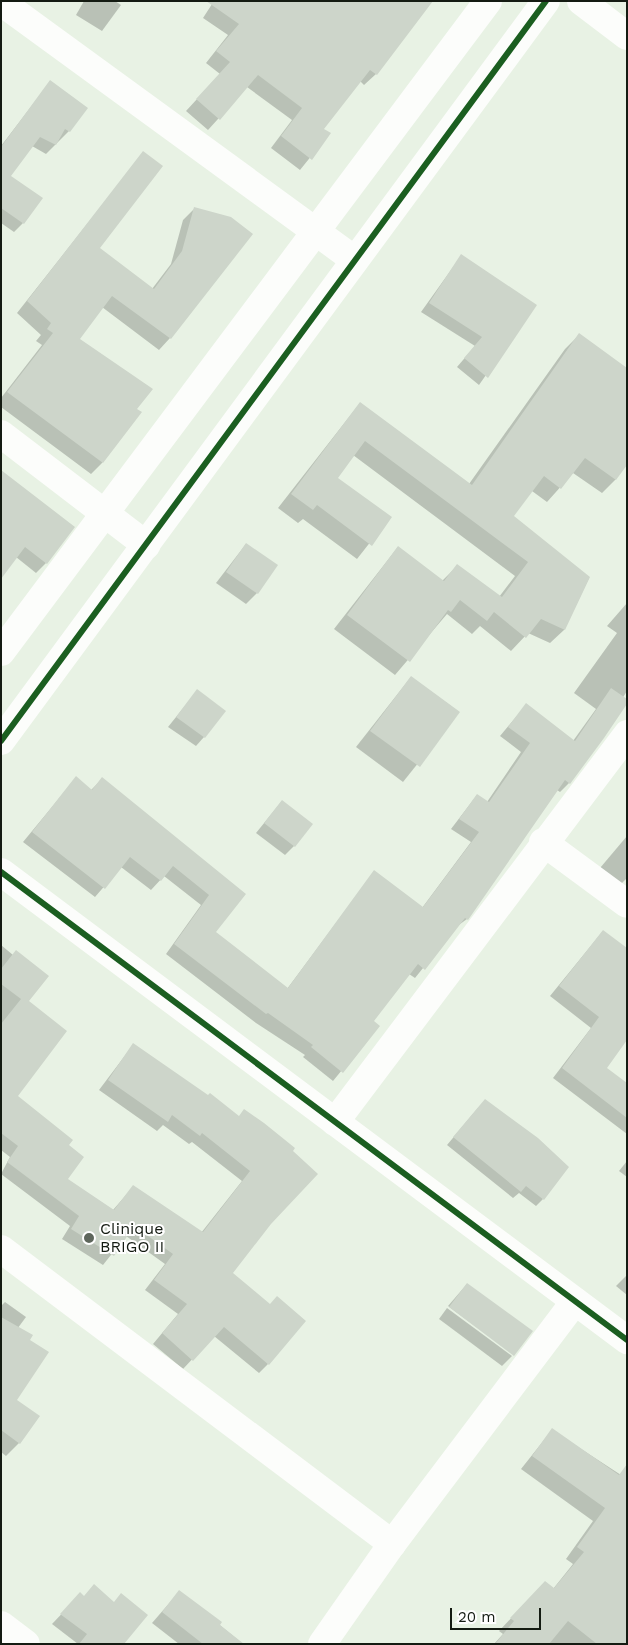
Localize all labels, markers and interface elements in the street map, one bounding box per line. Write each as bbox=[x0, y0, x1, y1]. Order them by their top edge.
place label: Clinique BRIGO II bbox=[100, 1219, 164, 1257]
marker: Clinique BRIGO II bbox=[82, 1231, 96, 1245]
scale bar bbox=[453, 1598, 544, 1630]
text: 20 m bbox=[458, 1608, 496, 1626]

